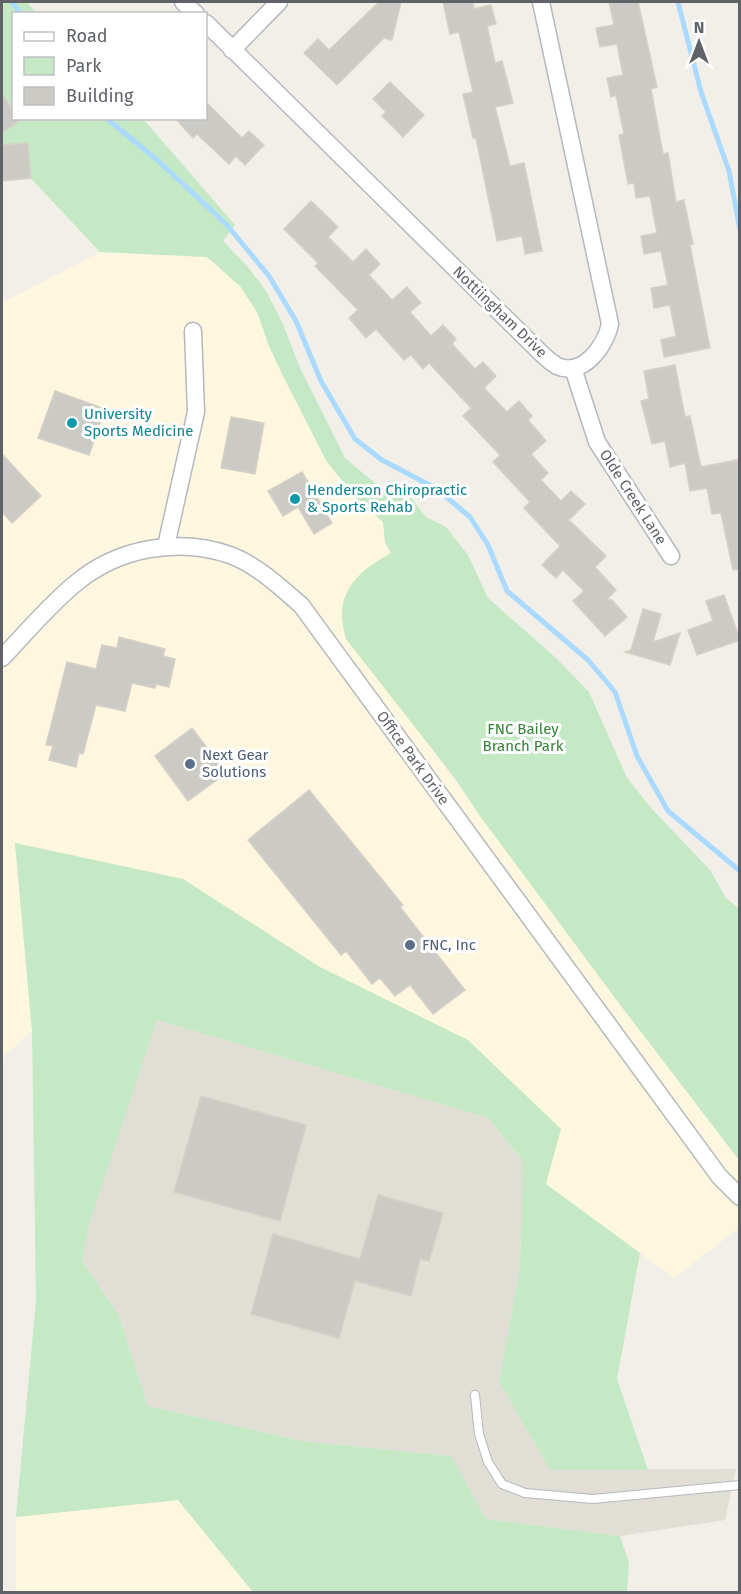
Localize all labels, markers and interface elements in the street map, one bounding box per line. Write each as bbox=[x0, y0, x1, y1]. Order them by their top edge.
legend bbox=[12, 12, 207, 120]
north arrow bbox=[669, 12, 729, 72]
text: N bbox=[694, 18, 704, 37]
text: Road bbox=[66, 25, 108, 47]
text: Park bbox=[66, 55, 102, 77]
text: Building bbox=[66, 85, 134, 107]
street label: Nottiingham Drive bbox=[449, 263, 551, 361]
place label: University Sports Medicine bbox=[84, 405, 193, 440]
marker: University Sports Medicine bbox=[65, 416, 79, 430]
street label: Olde Creek Lane bbox=[596, 446, 670, 548]
place label: Henderson Chiropractic & Sports Rehab bbox=[307, 481, 467, 516]
marker: Henderson Chiropractic & Sports Rehab bbox=[288, 492, 302, 506]
street label: Office Park Drive bbox=[373, 708, 453, 808]
park label: FNC Bailey Branch Park bbox=[483, 720, 564, 755]
place label: Next Gear Solutions bbox=[202, 746, 269, 781]
marker: Next Gear Solutions bbox=[183, 757, 197, 771]
place label: FNC, Inc bbox=[422, 936, 476, 954]
marker: FNC, Inc bbox=[403, 938, 417, 952]

